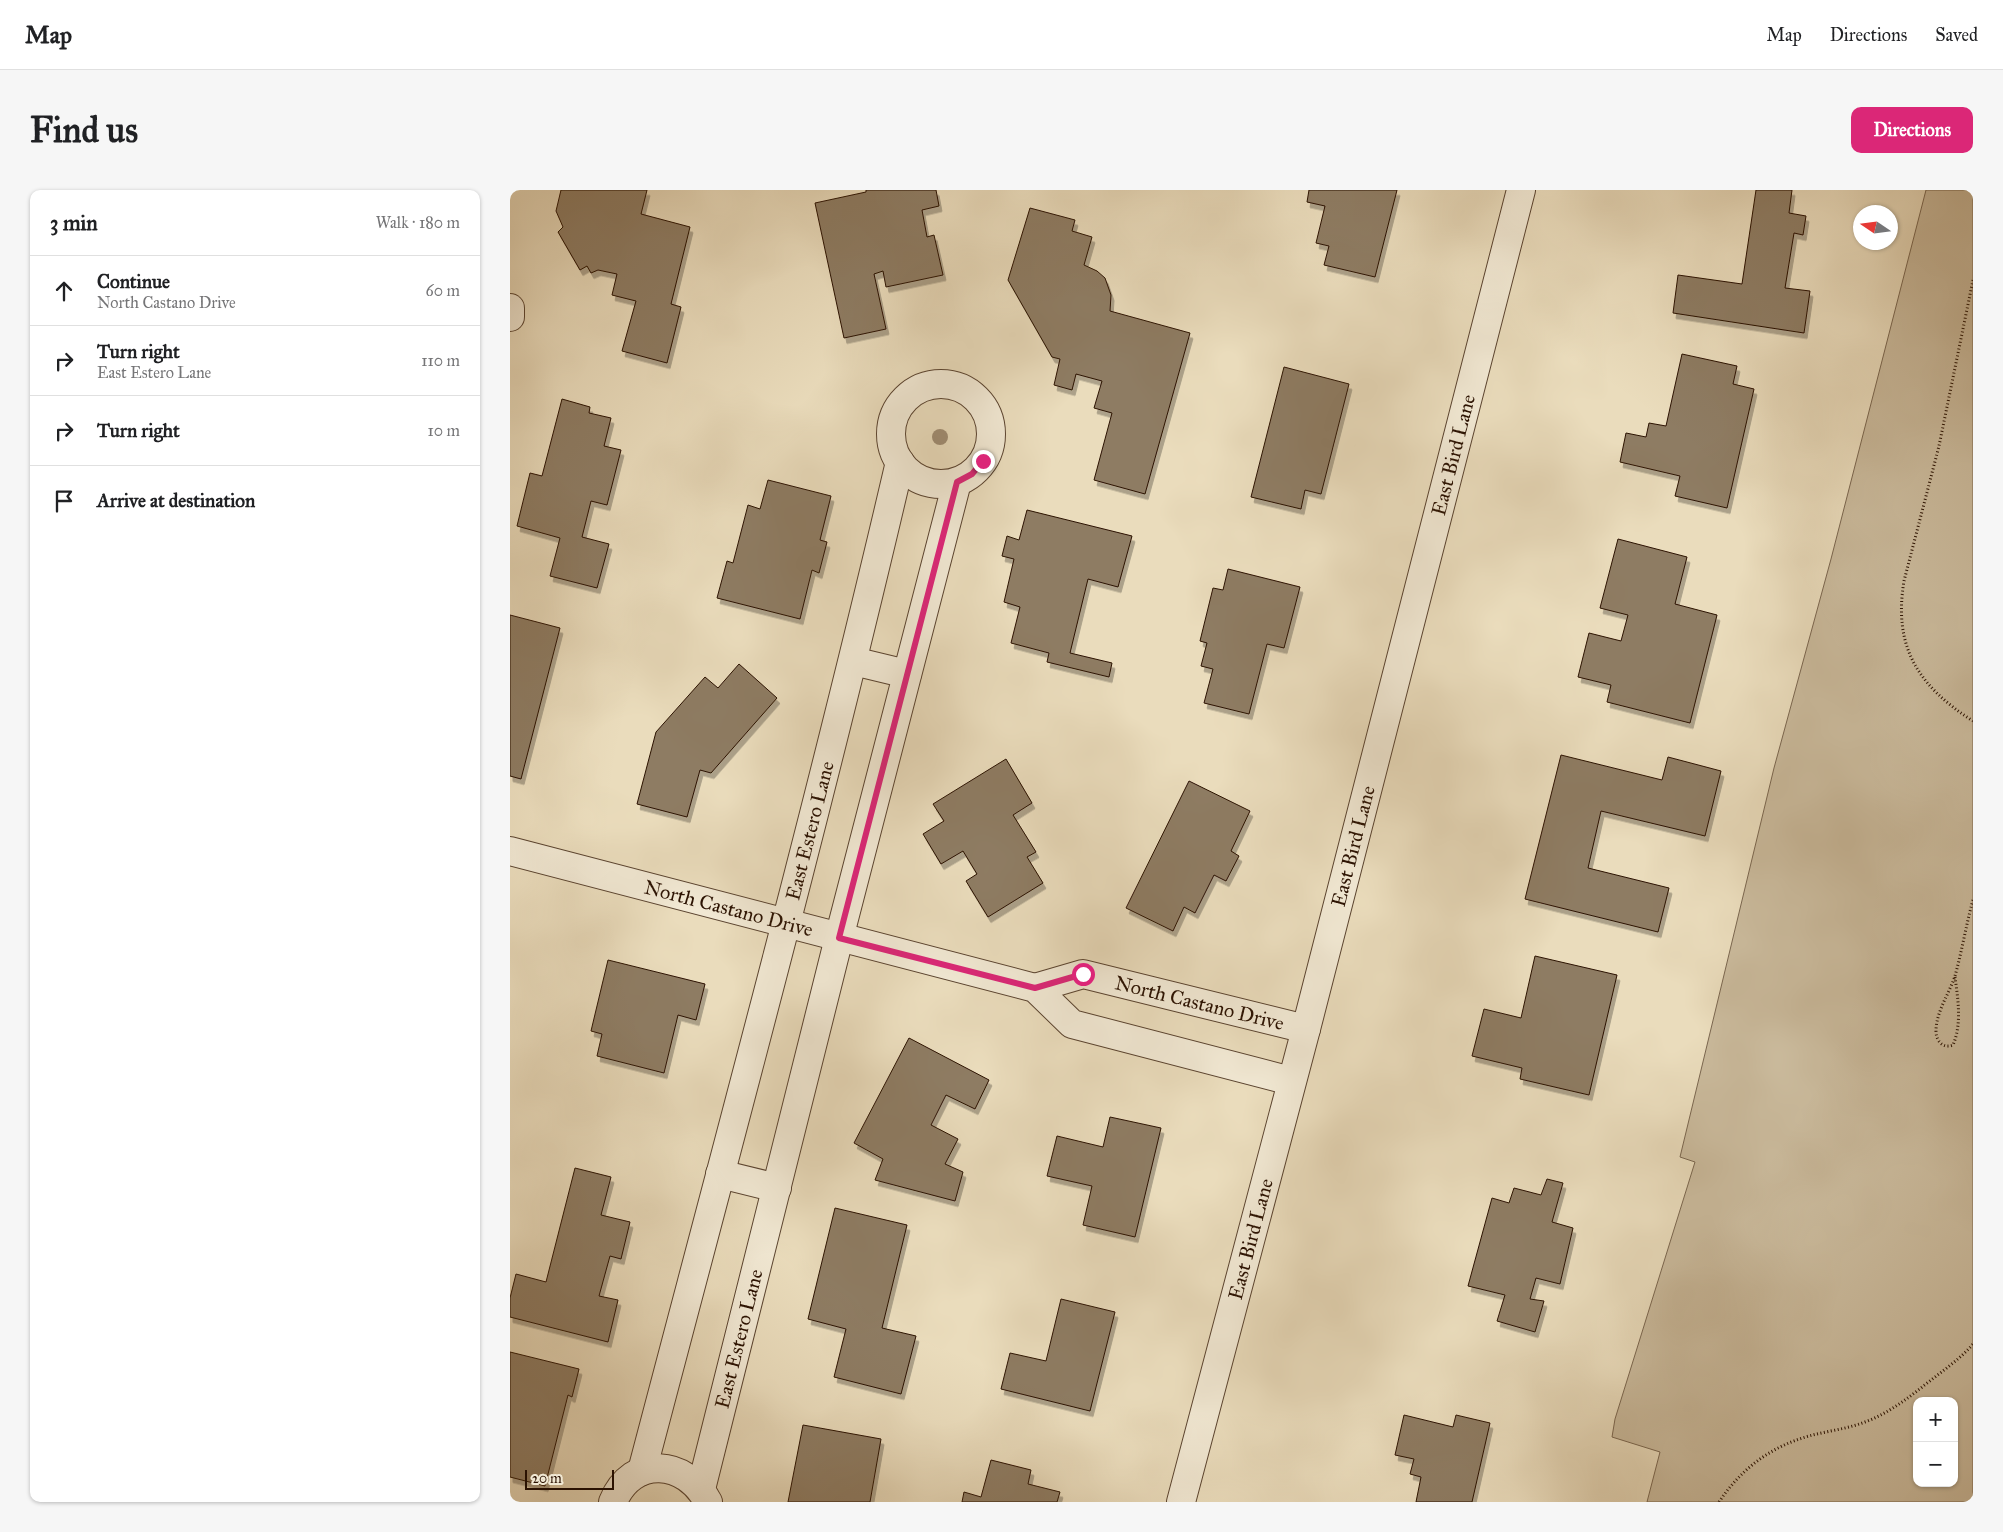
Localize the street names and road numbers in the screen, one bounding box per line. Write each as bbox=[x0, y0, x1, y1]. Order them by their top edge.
street label: East Bird Lane bbox=[1426, 392, 1480, 518]
street label: East Estero Lane bbox=[780, 758, 839, 903]
street label: East Bird Lane bbox=[1326, 783, 1380, 909]
street label: North Castano Drive bbox=[642, 875, 816, 942]
street label: North Castano Drive bbox=[1112, 970, 1287, 1035]
street label: East Bird Lane bbox=[1223, 1176, 1278, 1302]
street label: East Estero Lane bbox=[710, 1266, 768, 1411]

